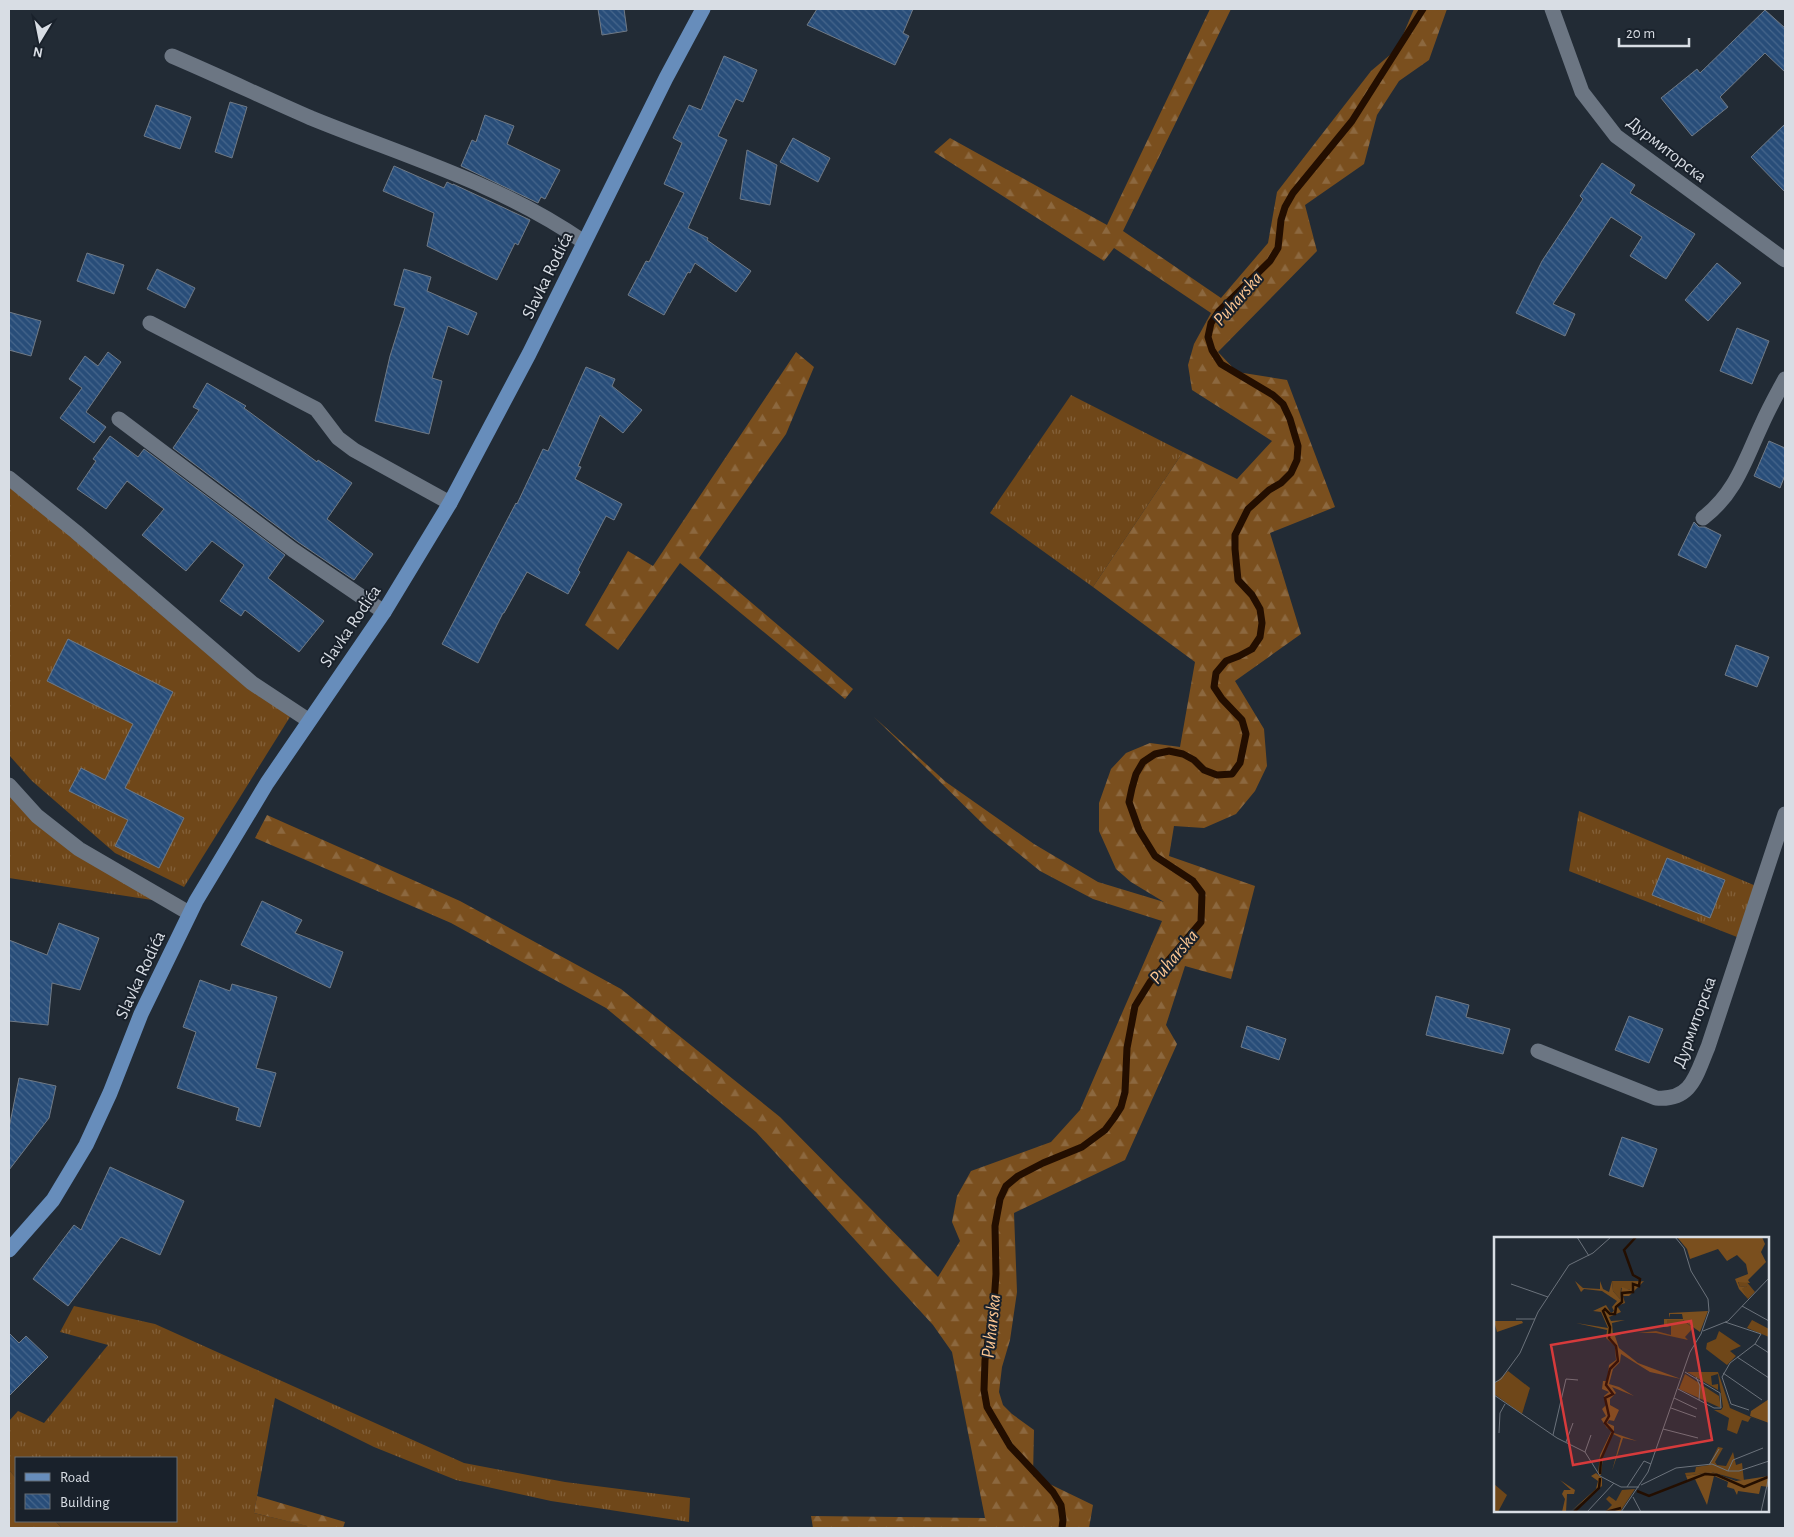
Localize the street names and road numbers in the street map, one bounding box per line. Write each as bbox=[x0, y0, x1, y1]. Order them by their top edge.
street label: Дурмиторска bbox=[1623, 113, 1710, 186]
street label: Slavka Rodića bbox=[519, 229, 577, 322]
street label: Slavka Rodića bbox=[317, 582, 385, 671]
street label: Slavka Rodića bbox=[113, 929, 169, 1022]
street label: Дурмиторска bbox=[1670, 974, 1720, 1070]

